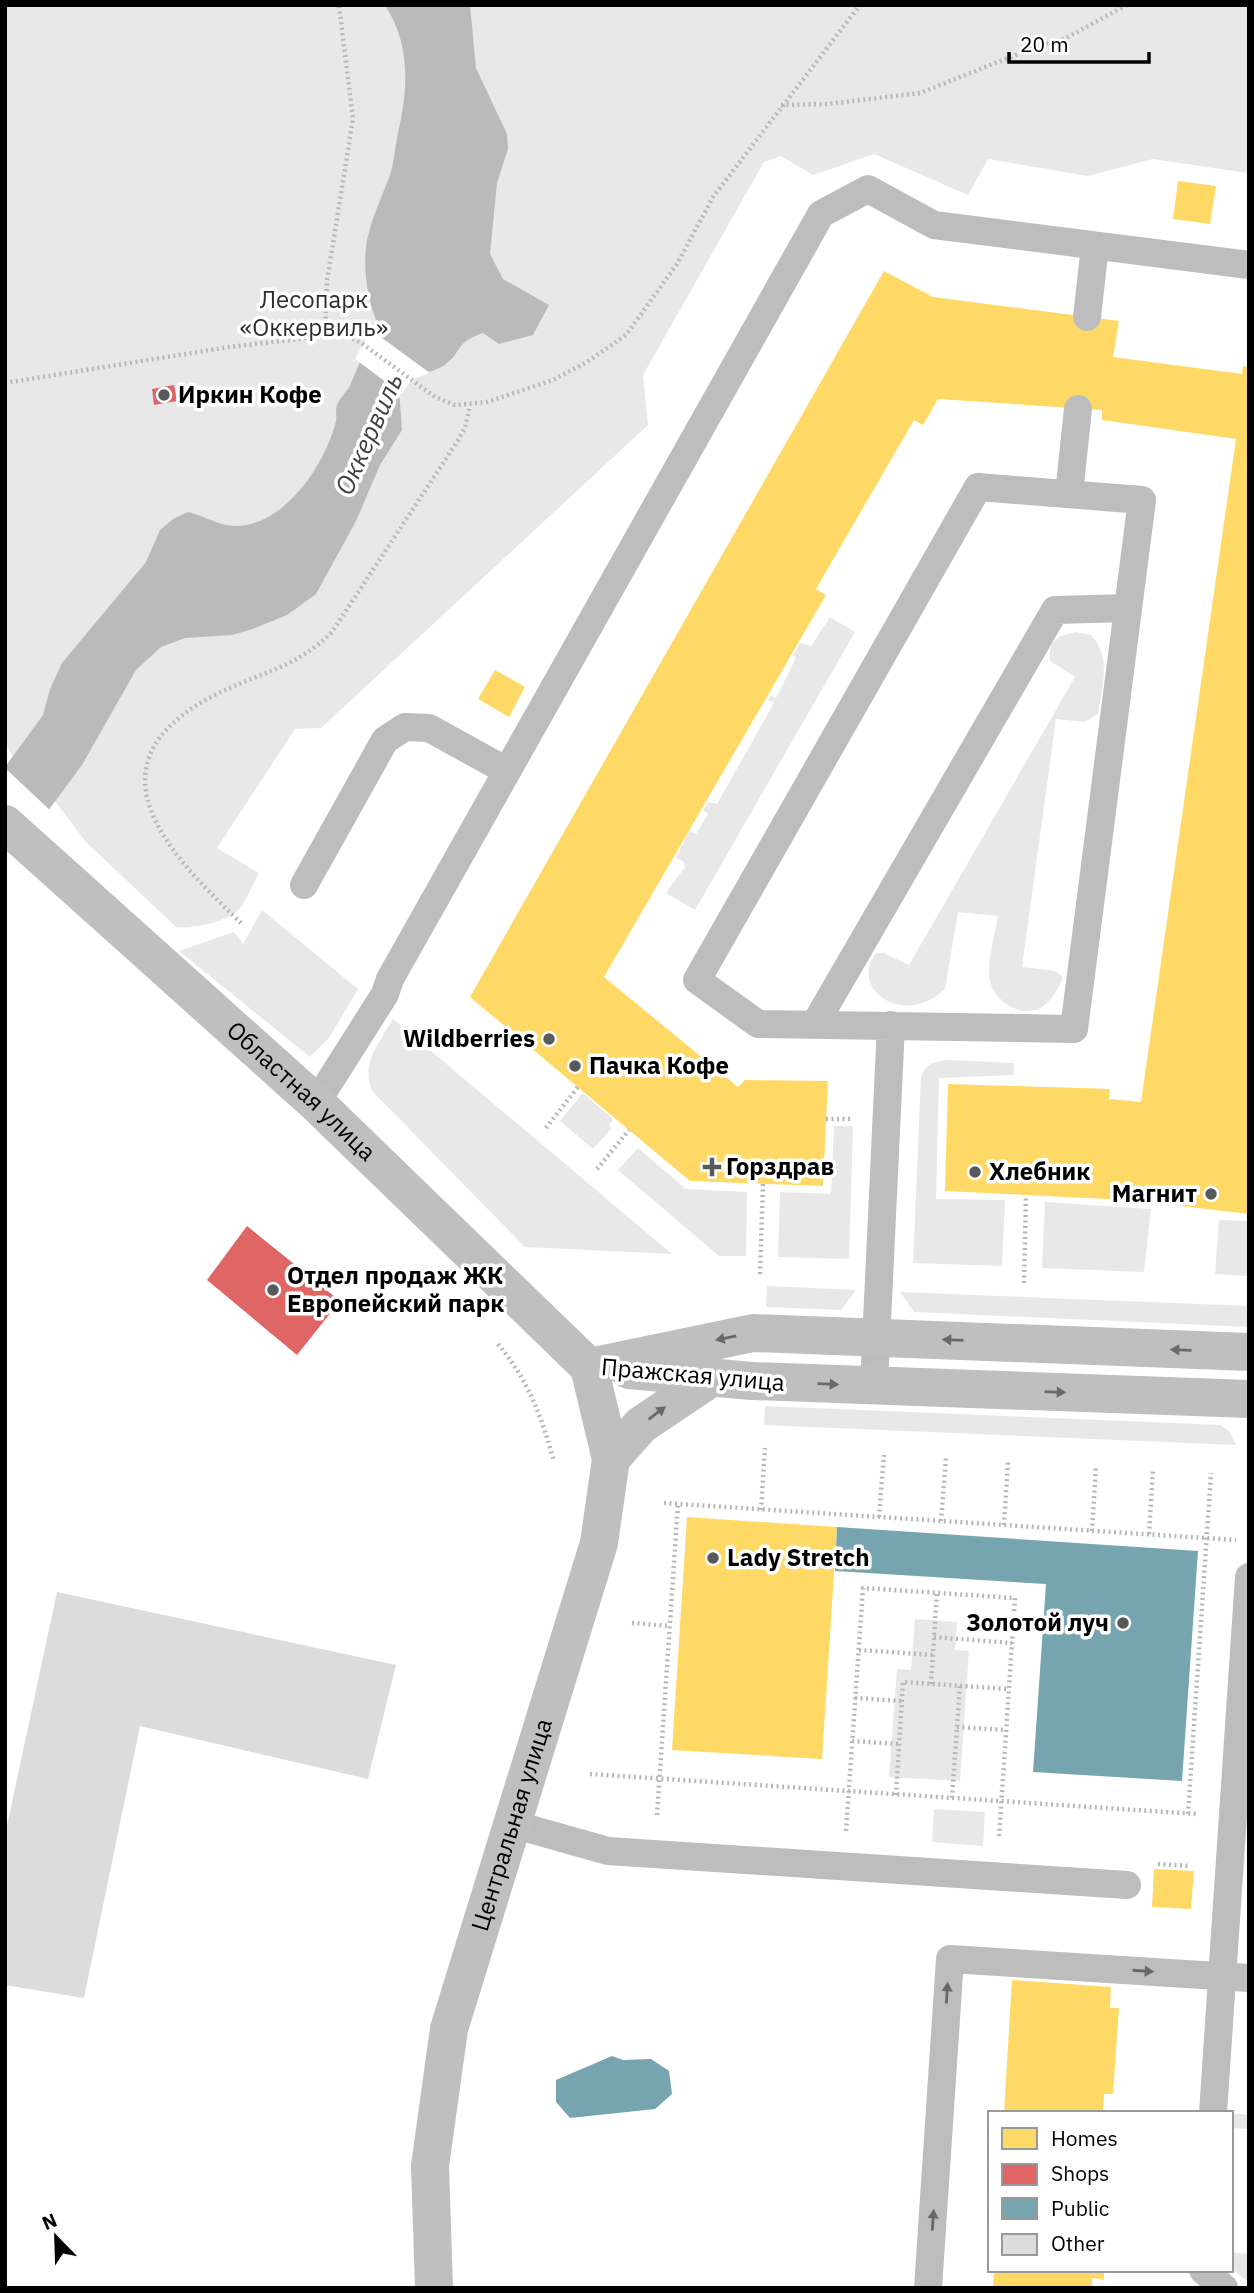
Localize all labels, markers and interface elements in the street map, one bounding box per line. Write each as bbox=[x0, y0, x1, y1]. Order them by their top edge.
scale bar bbox=[1009, 21, 1149, 65]
text: 20 m bbox=[1020, 30, 1069, 58]
park label: Лесопарк «Оккервиль» bbox=[240, 283, 388, 343]
water label: Оккервиль bbox=[326, 368, 410, 500]
place label: Иркин Кофе bbox=[178, 378, 322, 410]
marker: Иркин Кофе bbox=[156, 387, 172, 403]
street label: Областная улица bbox=[220, 1014, 384, 1168]
place label: Wildberries bbox=[403, 1022, 535, 1054]
marker: Wildberries bbox=[541, 1031, 557, 1047]
place label: Пачка Кофе bbox=[589, 1049, 729, 1081]
marker: Пачка Кофе bbox=[567, 1058, 583, 1074]
place label: Горздрав bbox=[726, 1150, 834, 1182]
place label: Хлебник bbox=[989, 1155, 1090, 1187]
marker: Горздрав bbox=[704, 1159, 720, 1175]
marker: Хлебник bbox=[967, 1164, 983, 1180]
place label: Магнит bbox=[1112, 1177, 1197, 1209]
marker: Магнит bbox=[1203, 1186, 1219, 1202]
place label: Отдел продаж ЖК Европейский парк bbox=[287, 1259, 504, 1319]
marker: Отдел продаж ЖК Европейский парк bbox=[265, 1282, 281, 1298]
one-way arrow bbox=[715, 1333, 737, 1344]
one-way arrow bbox=[942, 1335, 964, 1346]
one-way arrow bbox=[1169, 1344, 1191, 1355]
street label: Пражская улица bbox=[600, 1350, 786, 1398]
one-way arrow bbox=[817, 1378, 839, 1389]
one-way arrow bbox=[1045, 1387, 1067, 1398]
one-way arrow bbox=[647, 1406, 666, 1420]
place label: Lady Stretch bbox=[727, 1541, 869, 1573]
marker: Lady Stretch bbox=[705, 1550, 721, 1566]
place label: Золотой луч bbox=[966, 1606, 1109, 1638]
marker: Золотой луч bbox=[1115, 1615, 1131, 1631]
street label: Центральная улица bbox=[463, 1714, 559, 1935]
one-way arrow bbox=[1132, 1966, 1154, 1977]
one-way arrow bbox=[942, 1981, 953, 2003]
legend bbox=[988, 2111, 1233, 2272]
text: Homes bbox=[1051, 2124, 1118, 2152]
text: Shops bbox=[1051, 2159, 1109, 2187]
text: Public bbox=[1051, 2194, 1109, 2222]
north arrow bbox=[21, 2202, 91, 2272]
text: N bbox=[38, 2208, 60, 2235]
one-way arrow bbox=[927, 2208, 938, 2230]
text: Other bbox=[1051, 2229, 1105, 2257]

